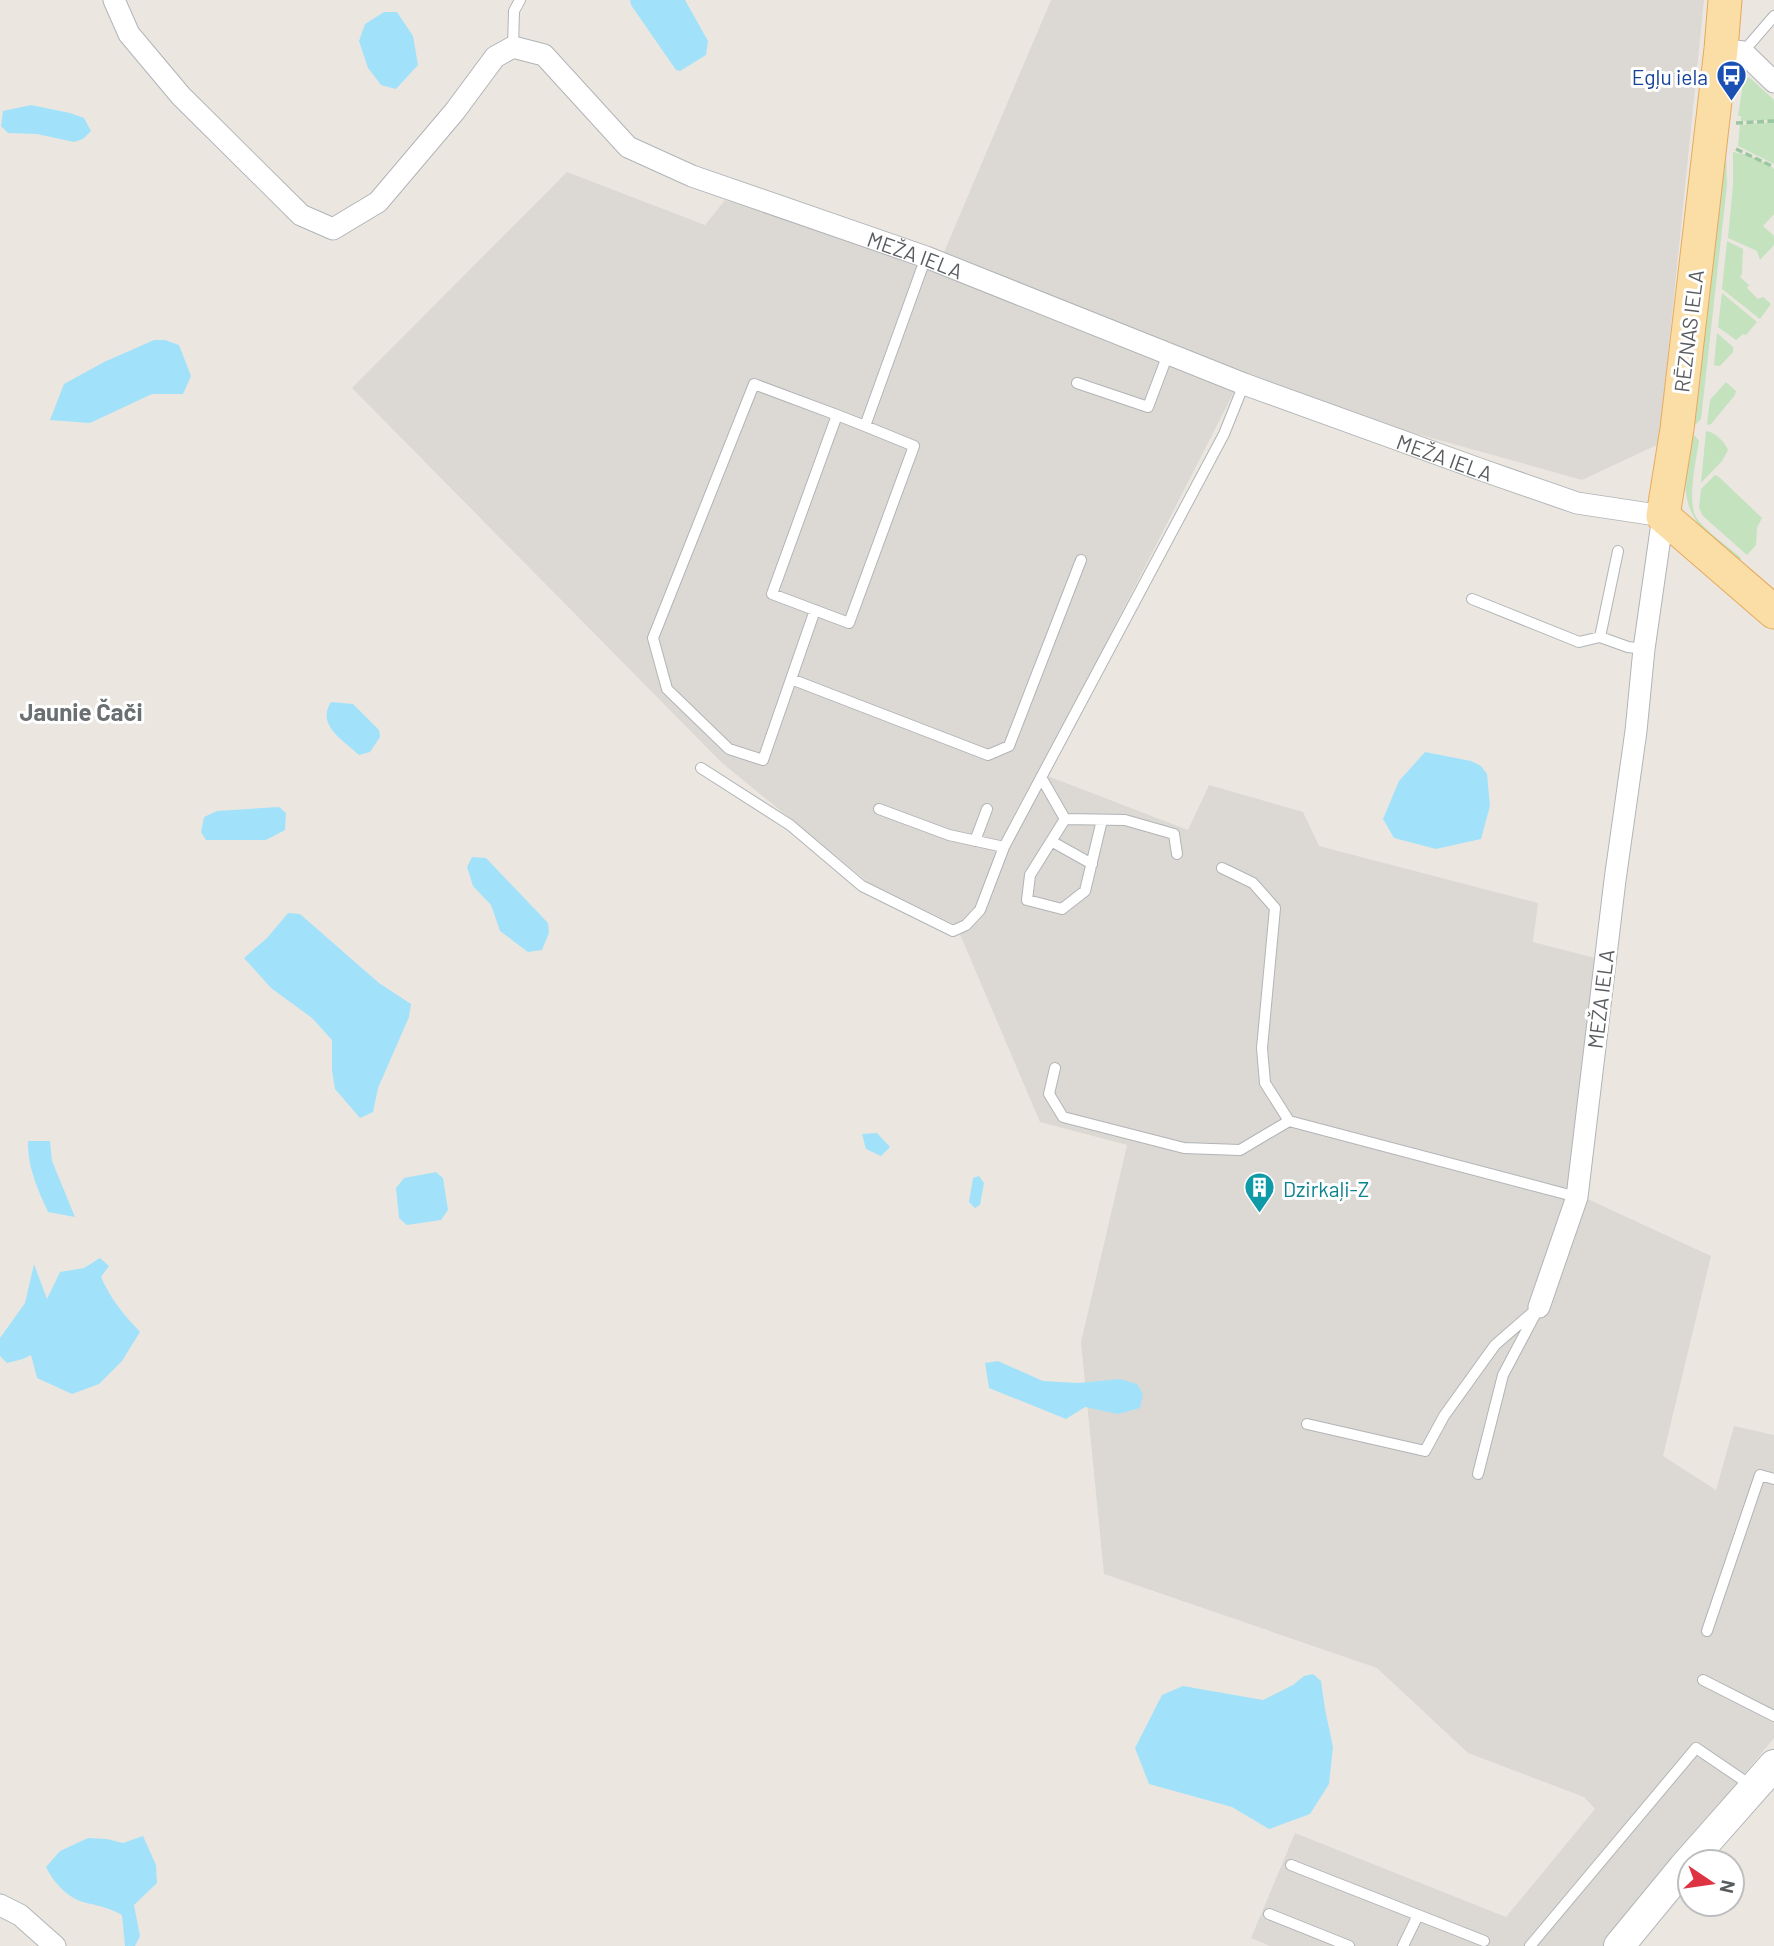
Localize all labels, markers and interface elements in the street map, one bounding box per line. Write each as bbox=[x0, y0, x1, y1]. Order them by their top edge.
bus stop icon: Egļu iela bbox=[1714, 59, 1748, 103]
place label: Egļu iela bbox=[1632, 64, 1708, 89]
street label: MEŽA IELA bbox=[864, 225, 967, 283]
street label: RĒZNAS IELA bbox=[1668, 268, 1708, 394]
street label: MEŽA IELA bbox=[1394, 428, 1496, 485]
district label: Jaunie Čači bbox=[19, 697, 143, 726]
street label: MEŽA IELA bbox=[1582, 948, 1619, 1050]
building icon: Dzirkaļi-Z bbox=[1243, 1171, 1277, 1215]
place label: Dzirkaļi-Z bbox=[1283, 1176, 1369, 1201]
north arrow bbox=[1676, 1848, 1746, 1918]
text: N bbox=[1715, 1878, 1741, 1896]

